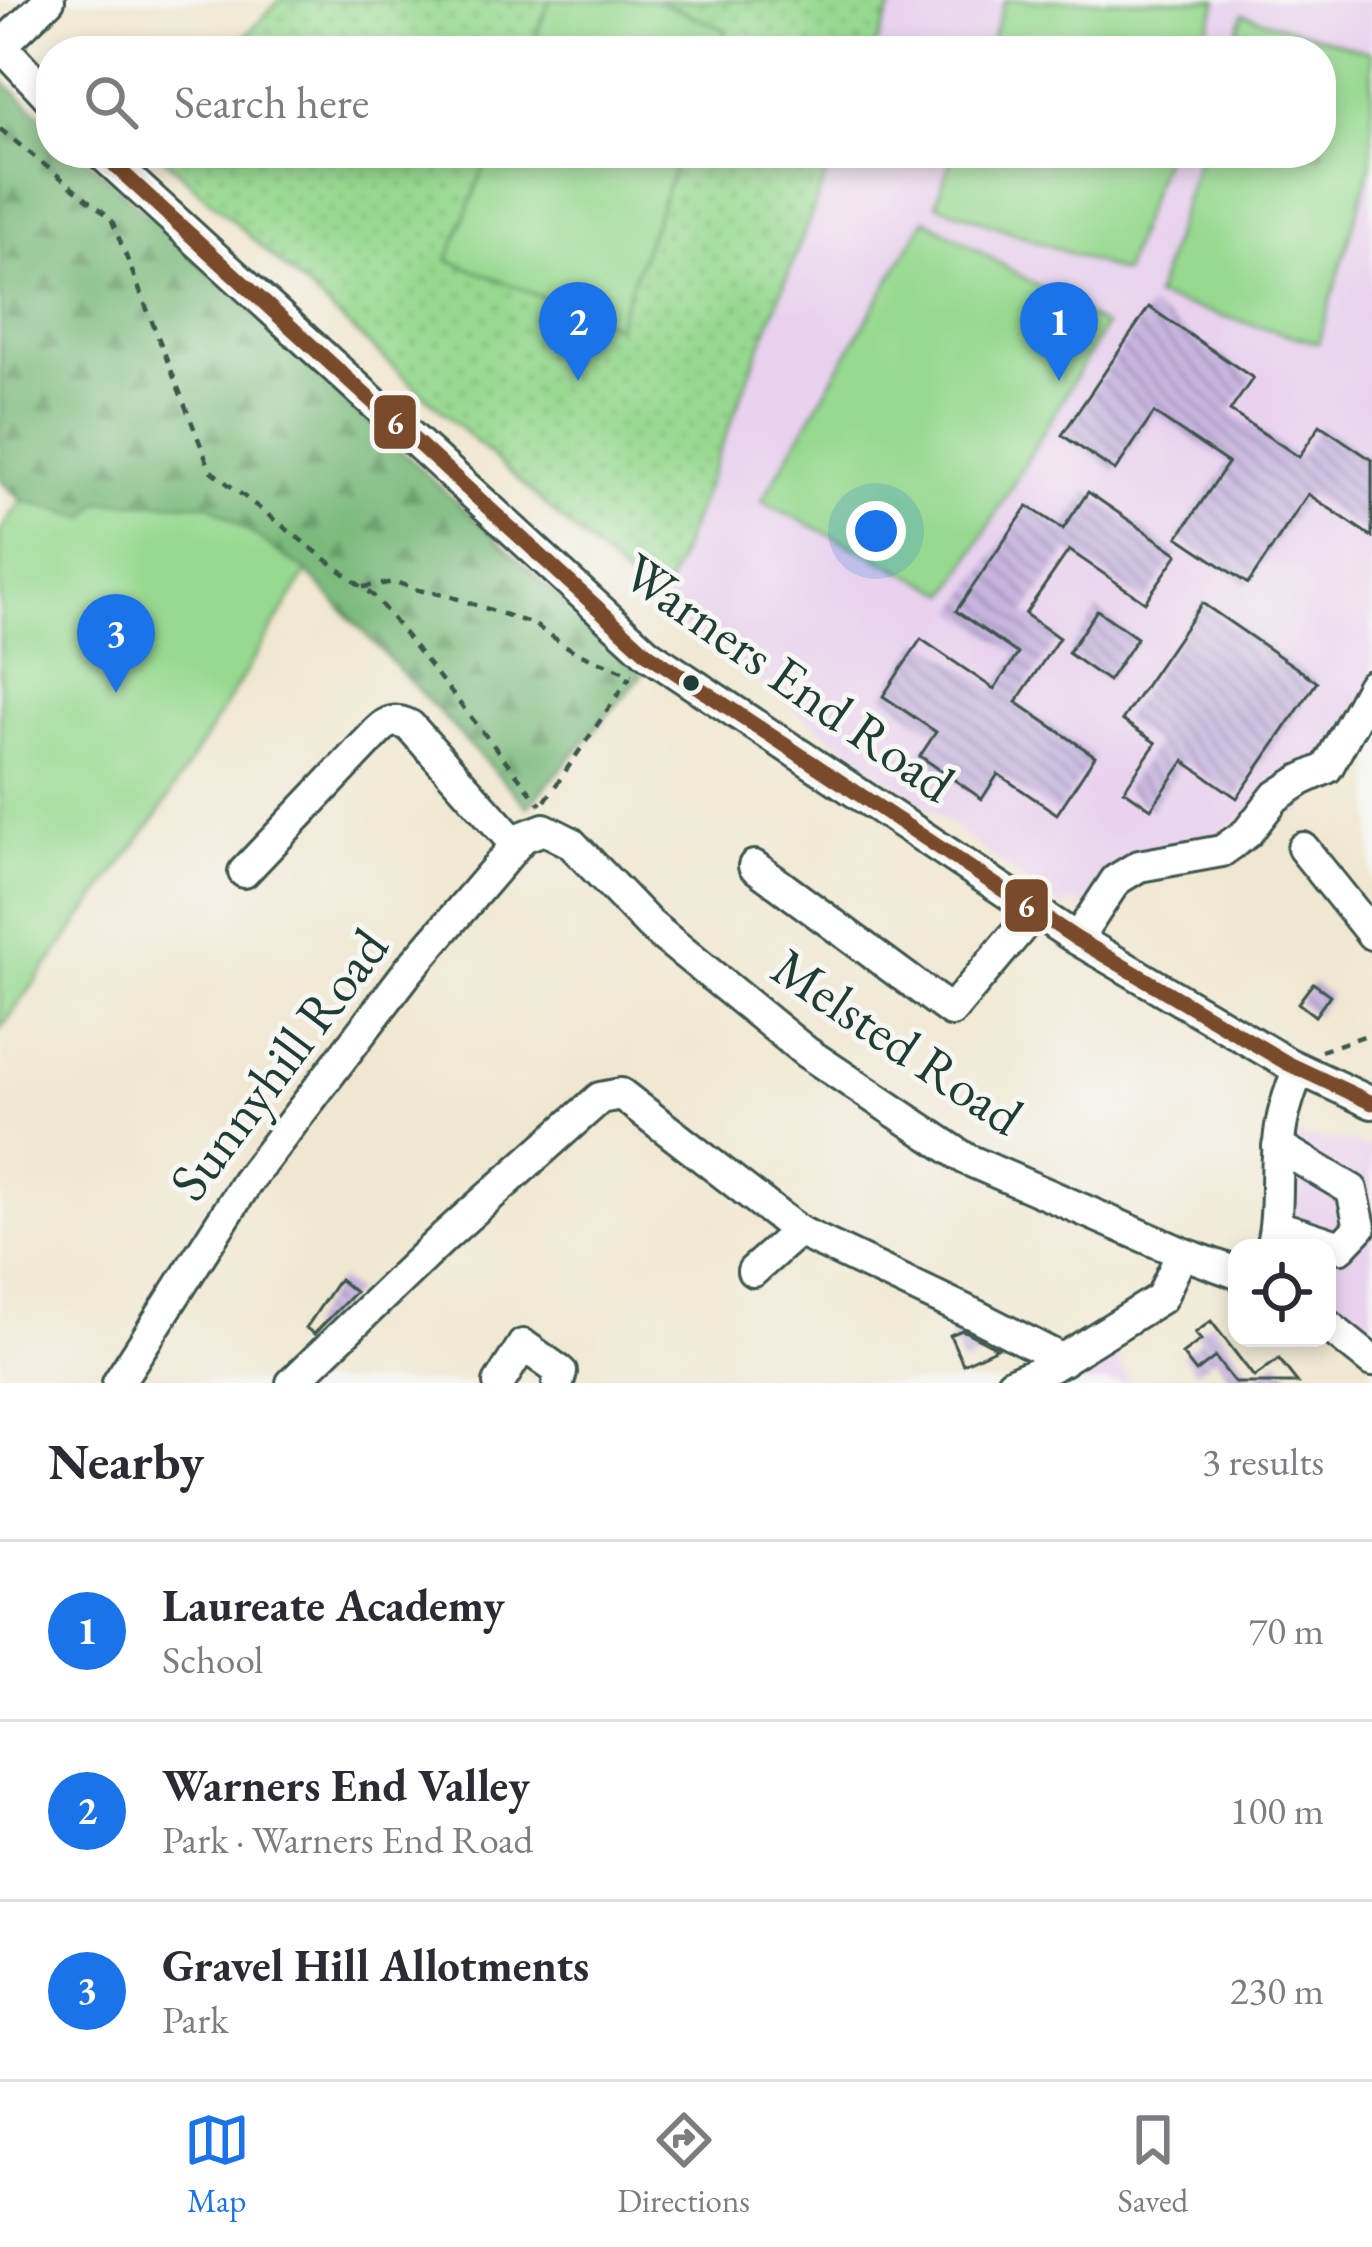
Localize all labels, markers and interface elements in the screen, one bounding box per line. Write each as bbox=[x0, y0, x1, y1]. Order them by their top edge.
search box bbox=[36, 36, 1336, 168]
icon: search bbox=[78, 69, 144, 135]
text: Search here bbox=[174, 73, 369, 131]
pin: 2 bbox=[539, 282, 617, 381]
pin: 1 bbox=[1020, 282, 1098, 381]
line badge: 6 bbox=[372, 393, 418, 451]
text: 6 bbox=[386, 401, 404, 444]
your location bbox=[846, 501, 906, 561]
street label: Warners End Road bbox=[609, 537, 969, 818]
pin: 3 bbox=[77, 594, 155, 693]
unlabelled marker bbox=[680, 672, 702, 694]
line badge: 6 bbox=[1003, 877, 1050, 934]
text: 6 bbox=[1017, 884, 1035, 927]
street label: Sunnyhill Road bbox=[153, 913, 404, 1214]
street label: Melsted Road bbox=[759, 932, 1037, 1151]
map controls bbox=[1228, 1239, 1336, 1347]
button: locate bbox=[1228, 1239, 1336, 1347]
text: Nearby bbox=[48, 1428, 204, 1494]
text: 3 results bbox=[1202, 1436, 1324, 1487]
text: Laureate Academy bbox=[162, 1576, 505, 1634]
text: 1 bbox=[77, 1605, 97, 1656]
text: 70 m bbox=[1248, 1605, 1324, 1656]
text: School bbox=[162, 1634, 263, 1685]
text: Warners End Valley bbox=[162, 1756, 530, 1814]
text: 2 bbox=[77, 1785, 97, 1836]
text: 100 m bbox=[1230, 1785, 1324, 1836]
text: Park · Warners End Road bbox=[162, 1814, 533, 1865]
text: Gravel Hill Allotments bbox=[162, 1936, 589, 1994]
text: 3 bbox=[77, 1965, 97, 2016]
text: 230 m bbox=[1230, 1965, 1324, 2016]
text: Park bbox=[162, 1994, 228, 2045]
tab: Map bbox=[184, 2107, 250, 2222]
tab: Directions bbox=[617, 2107, 750, 2222]
tab: Saved bbox=[1118, 2107, 1188, 2222]

